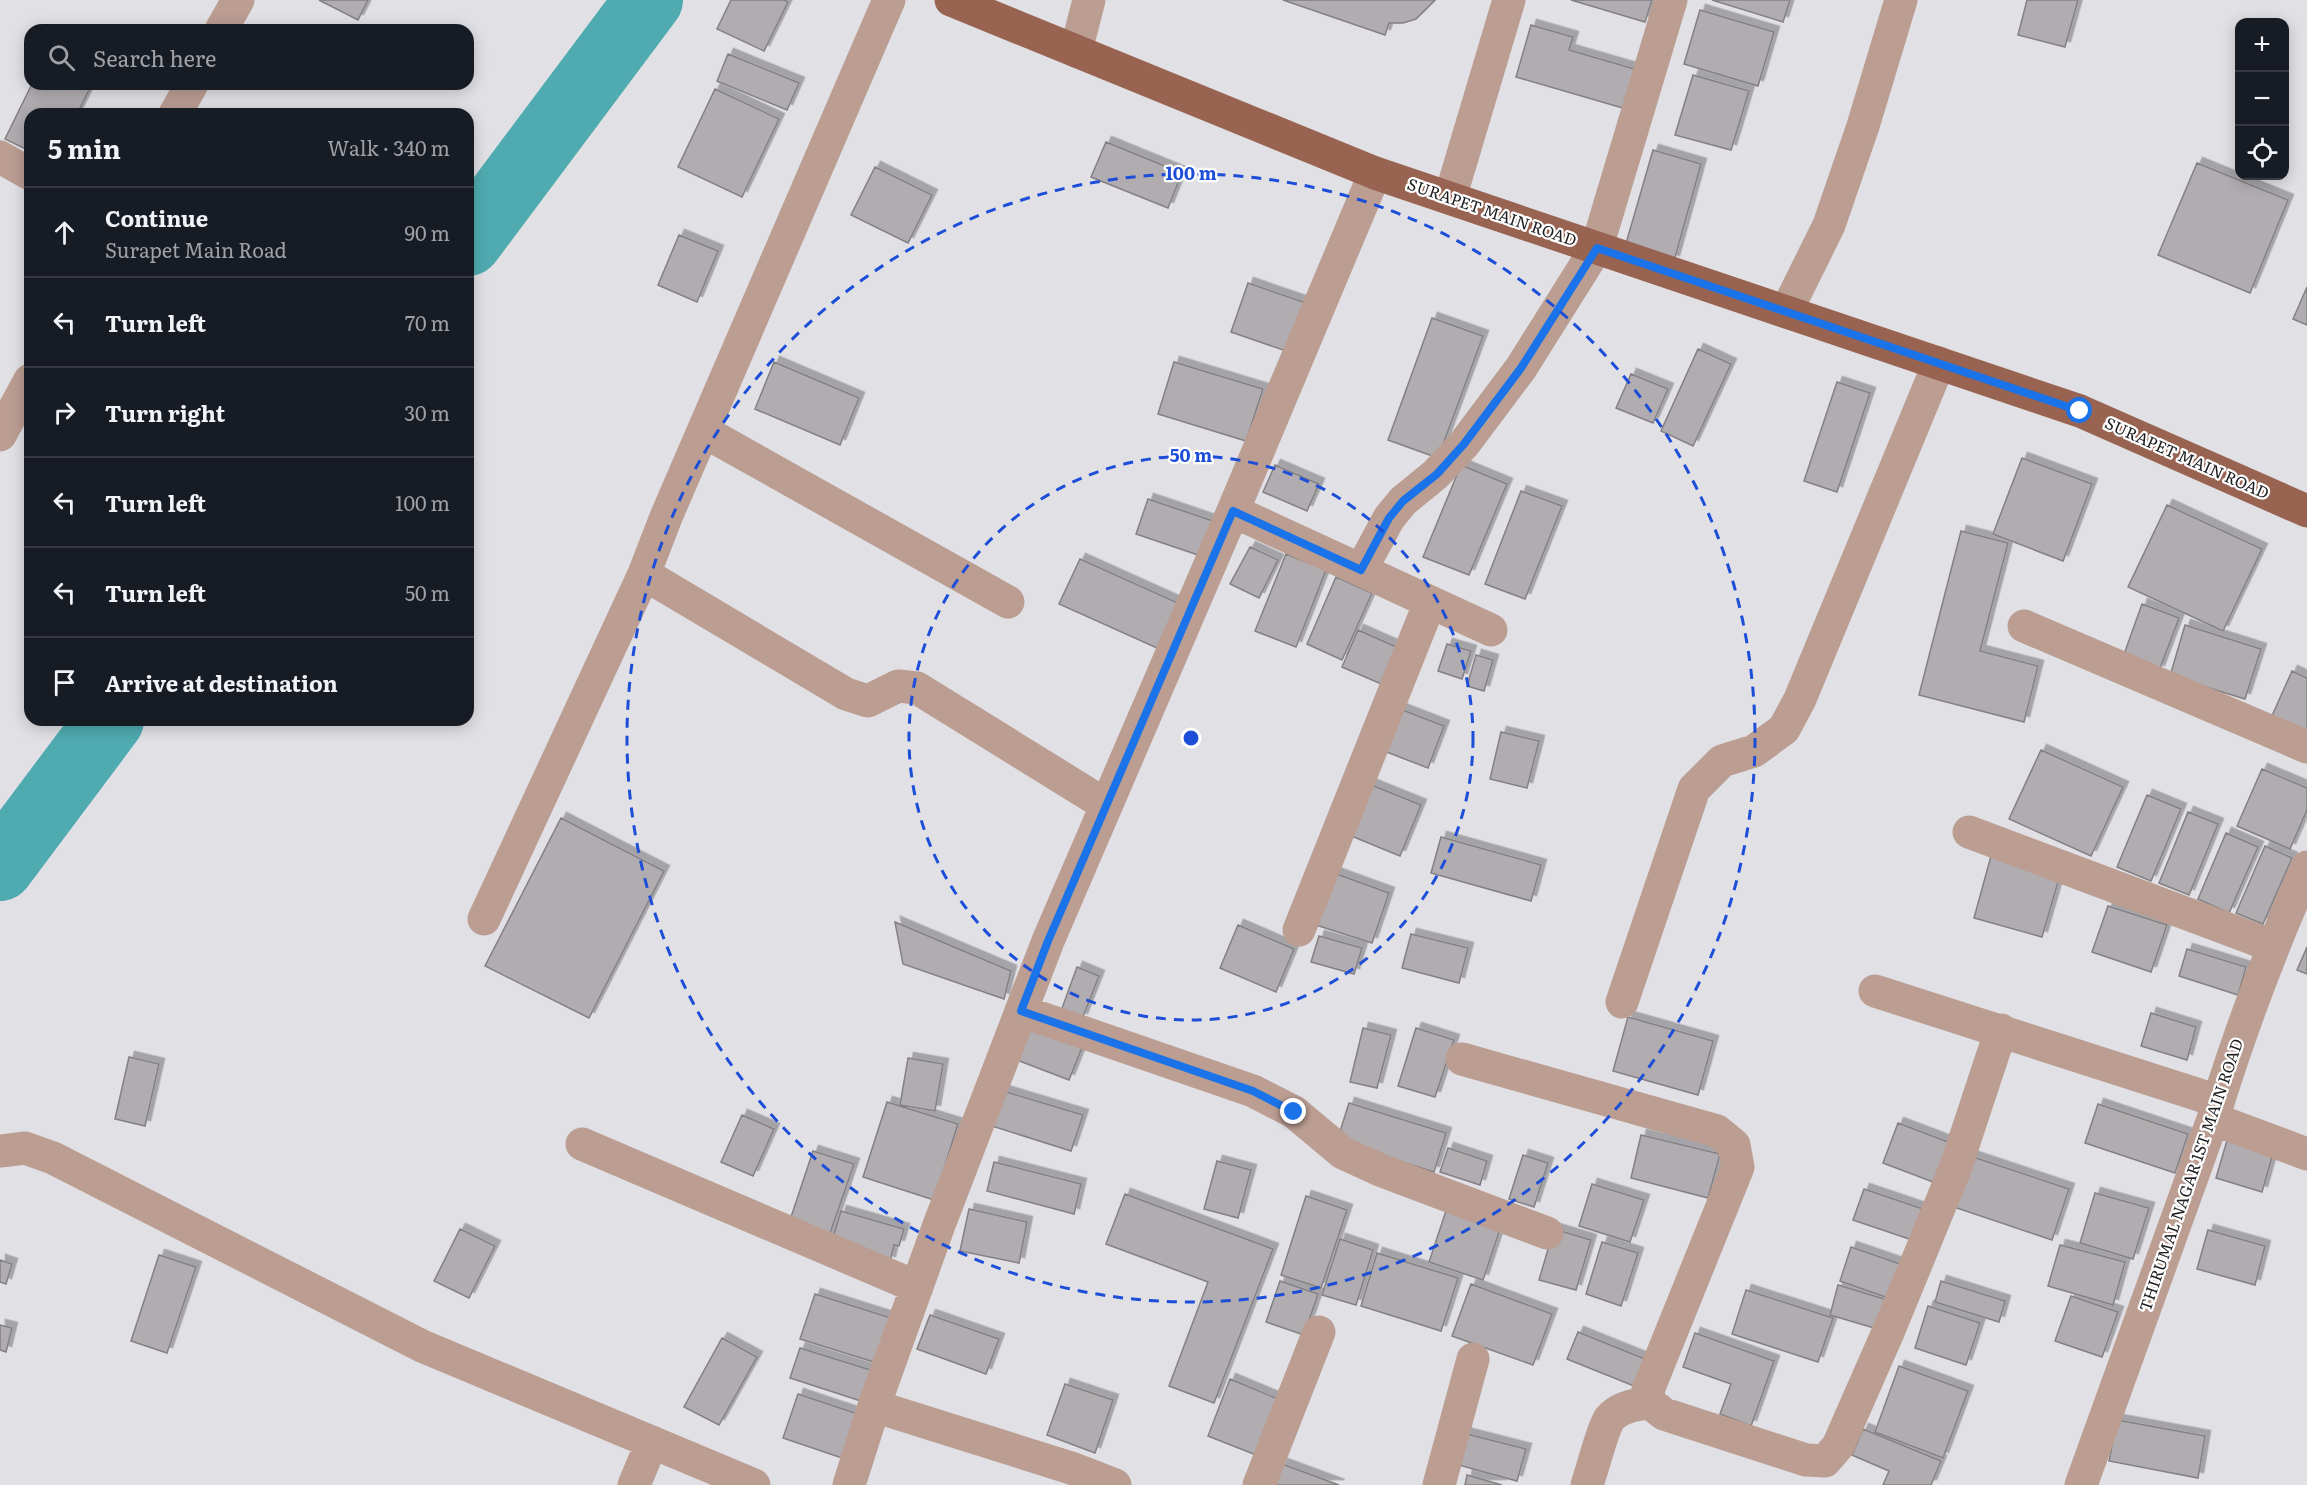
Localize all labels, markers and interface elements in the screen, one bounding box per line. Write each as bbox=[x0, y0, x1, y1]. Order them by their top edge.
map controls bbox=[2235, 18, 2289, 180]
button: + bbox=[2235, 18, 2289, 72]
search box bbox=[24, 24, 474, 90]
icon: search bbox=[45, 41, 78, 74]
text: Search here bbox=[93, 41, 216, 74]
button: − bbox=[2235, 72, 2289, 126]
button: locate bbox=[2235, 126, 2289, 180]
text: 5 min bbox=[48, 128, 121, 167]
text: Walk · 340 m bbox=[327, 132, 450, 162]
text: 100 m bbox=[1165, 159, 1217, 186]
street label: SURAPET MAIN ROAD bbox=[1404, 171, 1580, 251]
text: Continue bbox=[105, 201, 208, 234]
icon: ahead bbox=[48, 216, 81, 249]
text: 90 m bbox=[405, 217, 450, 247]
text: Surapet Main Road bbox=[105, 234, 287, 264]
icon: left bbox=[48, 306, 81, 339]
text: Turn left bbox=[105, 306, 206, 339]
text: 70 m bbox=[405, 307, 450, 337]
icon: right bbox=[48, 396, 81, 429]
text: Turn right bbox=[105, 396, 225, 429]
text: 30 m bbox=[404, 397, 450, 427]
route start bbox=[2066, 397, 2092, 423]
street label: SURAPET MAIN ROAD bbox=[2101, 410, 2273, 504]
text: 50 m bbox=[1170, 441, 1212, 468]
icon: left bbox=[48, 486, 81, 519]
text: Turn left bbox=[105, 486, 206, 519]
text: 100 m bbox=[395, 487, 450, 517]
icon: left bbox=[48, 576, 81, 609]
text: Turn left bbox=[105, 576, 206, 609]
text: 50 m bbox=[405, 577, 450, 607]
icon: arrive bbox=[48, 666, 81, 699]
text: Arrive at destination bbox=[105, 666, 338, 699]
centre of rings bbox=[1181, 728, 1201, 748]
street label: THIRUMAL NAGAR 1ST MAIN ROAD bbox=[2132, 1035, 2248, 1314]
route end bbox=[1280, 1098, 1306, 1124]

